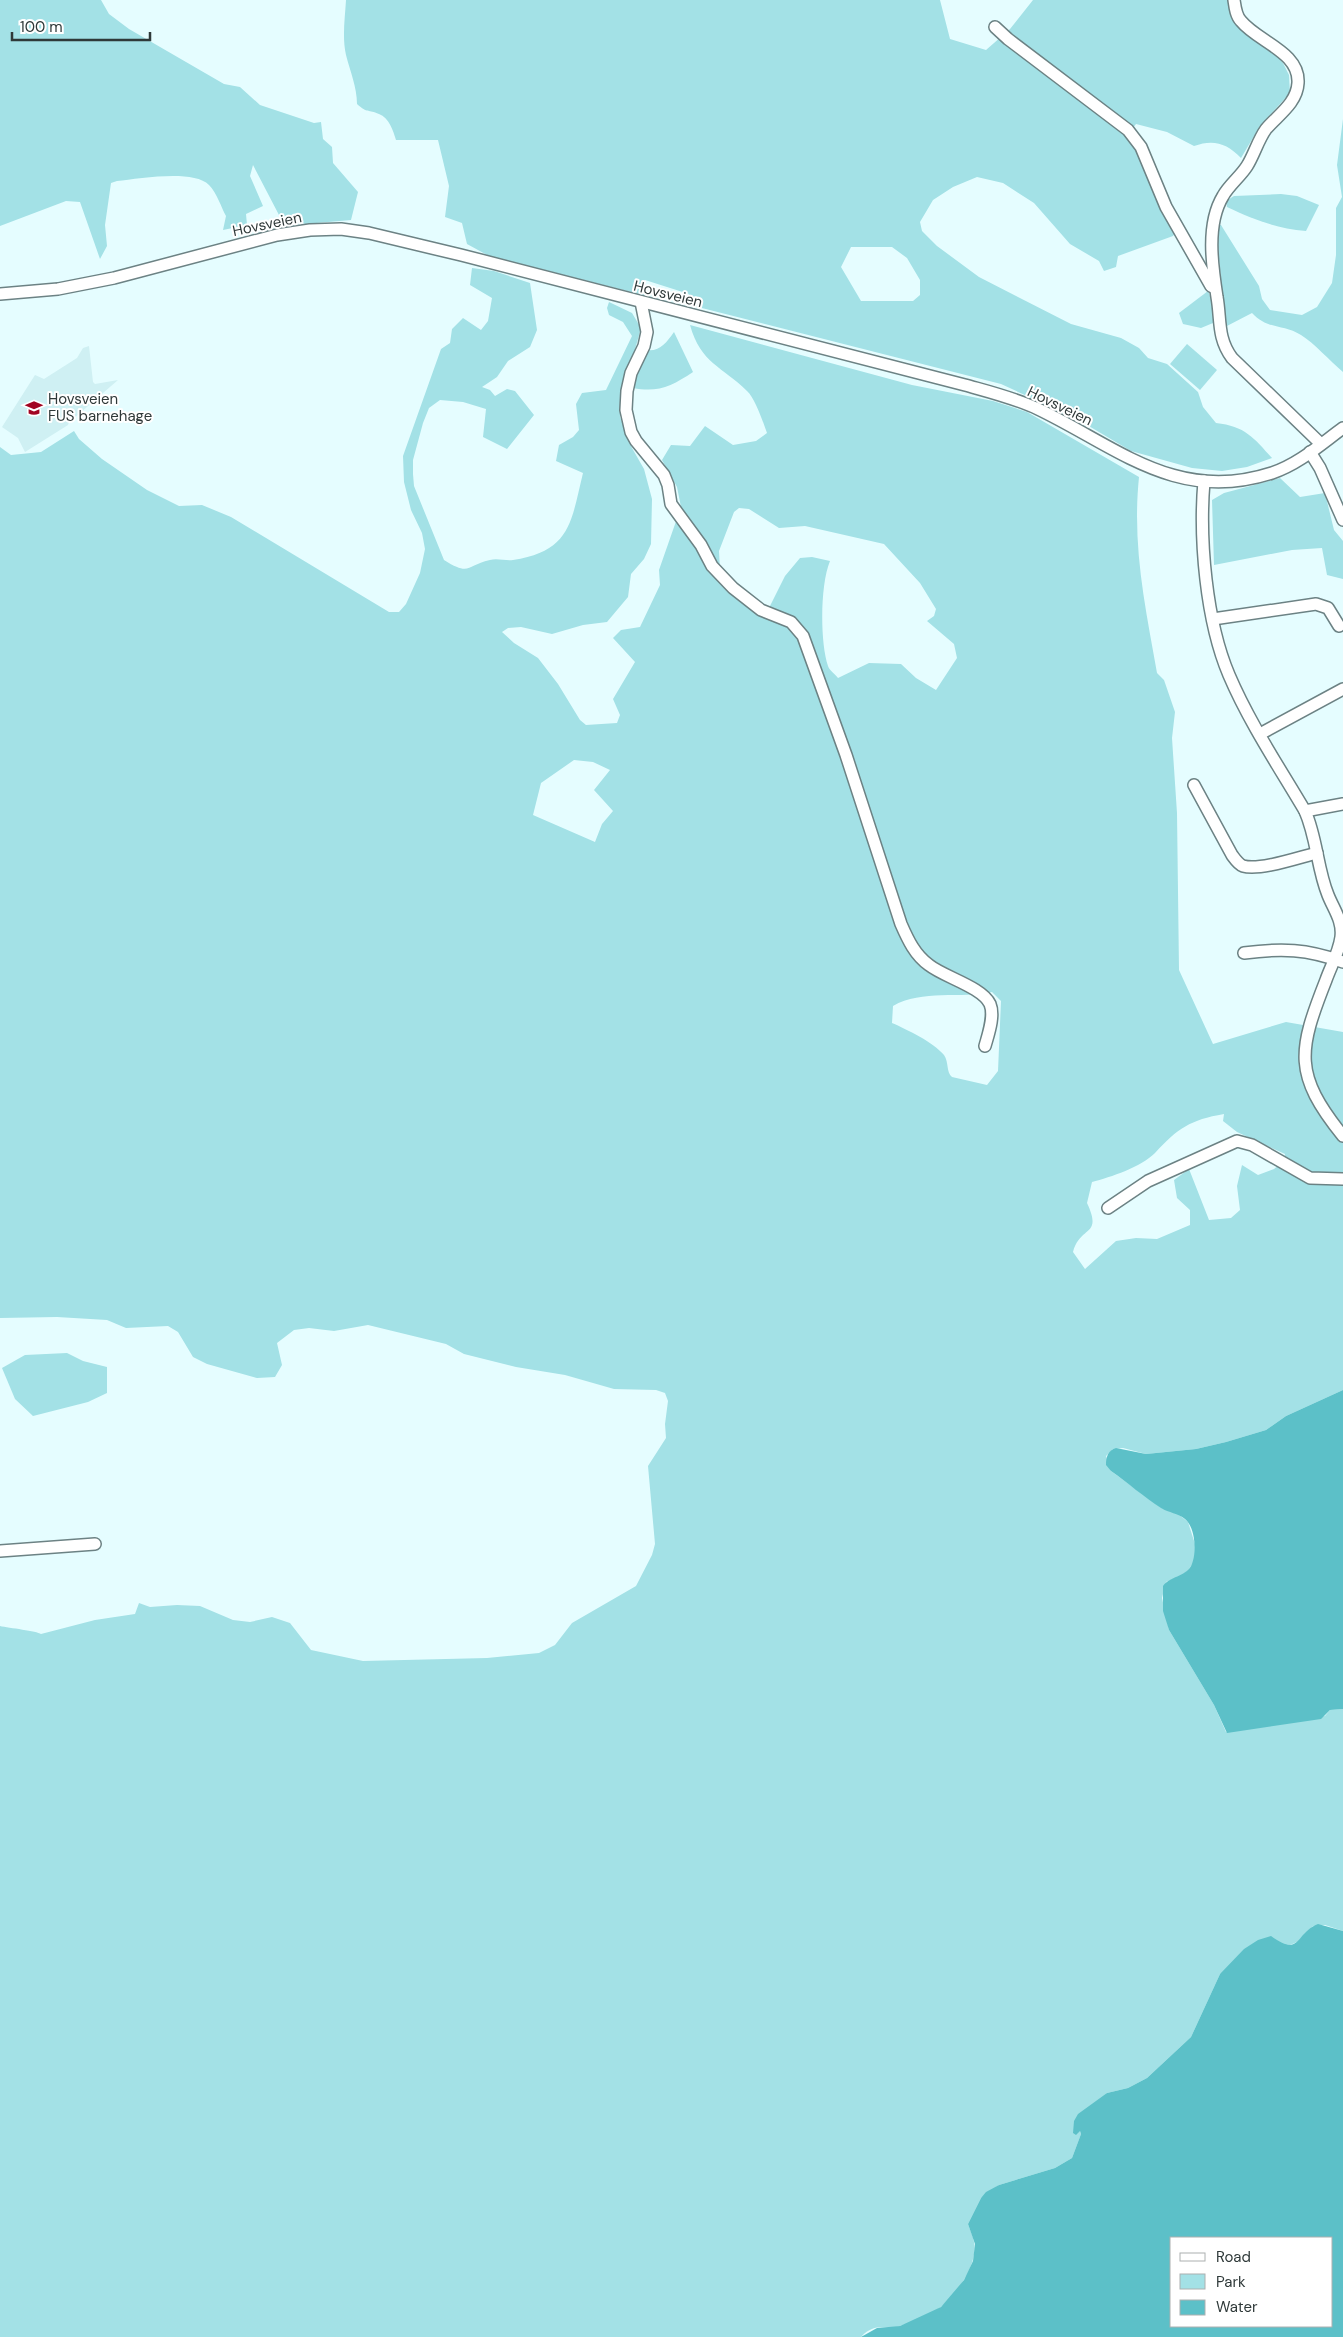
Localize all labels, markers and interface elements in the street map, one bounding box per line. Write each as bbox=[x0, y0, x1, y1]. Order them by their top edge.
scale bar bbox=[12, 10, 150, 42]
text: 100 m bbox=[20, 17, 63, 37]
street label: Hovsveien bbox=[231, 207, 303, 241]
street label: Hovsveien bbox=[632, 276, 704, 312]
street label: Hovsveien bbox=[1024, 382, 1096, 430]
place label: Hovsveien FUS barnehage bbox=[48, 389, 152, 426]
school or university icon: Hovsveien FUS barnehage bbox=[24, 398, 44, 418]
legend bbox=[1170, 2237, 1333, 2327]
text: Road bbox=[1216, 2247, 1251, 2267]
text: Park bbox=[1216, 2272, 1246, 2292]
text: Water bbox=[1216, 2297, 1258, 2317]

